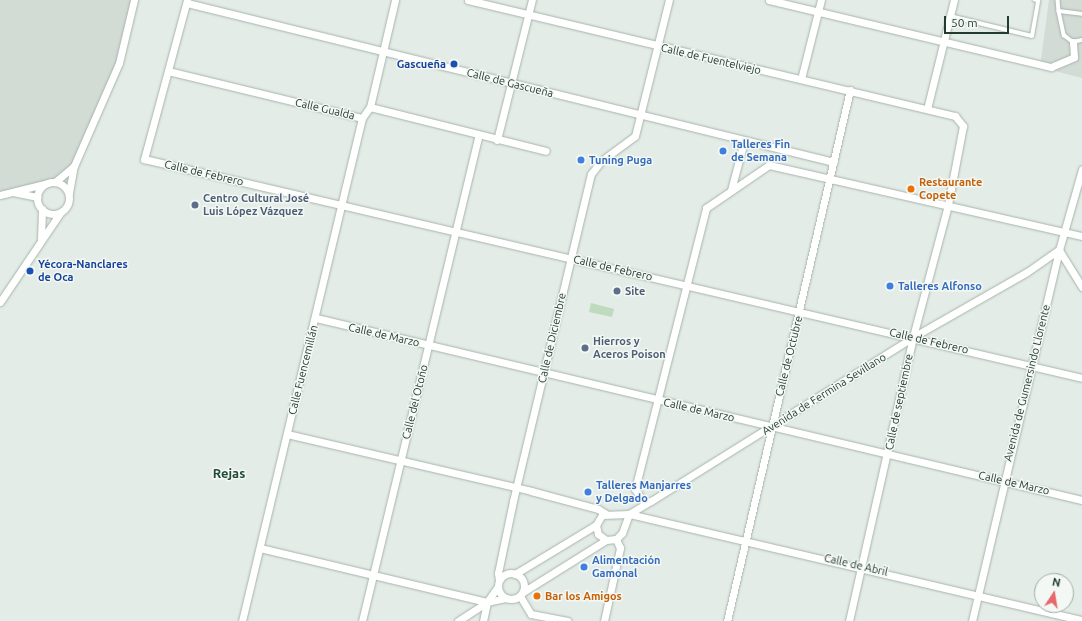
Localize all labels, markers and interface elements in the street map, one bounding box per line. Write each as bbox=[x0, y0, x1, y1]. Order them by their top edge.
scale bar bbox=[946, 8, 1011, 34]
text: 50 m bbox=[951, 16, 978, 29]
street label: Calle de Fuentelviejo bbox=[660, 41, 762, 77]
place label: Gascueña bbox=[397, 57, 446, 71]
marker: Gascueña bbox=[449, 59, 459, 69]
street label: Calle de Gascueña bbox=[465, 66, 555, 100]
street label: Calle Gualda bbox=[294, 96, 356, 122]
place label: Talleres Fin de Semana bbox=[731, 138, 790, 164]
marker: Talleres Fin de Semana bbox=[718, 146, 728, 156]
place label: Tuning Puga bbox=[589, 153, 652, 167]
marker: Tuning Puga bbox=[576, 155, 586, 165]
street label: Calle de Febrero bbox=[163, 157, 245, 189]
place label: Restaurante Copete bbox=[919, 176, 982, 202]
marker: Restaurante Copete bbox=[906, 184, 916, 194]
place label: Centro Cultural José Luis López Vázquez bbox=[203, 192, 309, 218]
marker: Centro Cultural José Luis López Vázquez bbox=[190, 200, 200, 210]
street label: Calle de Febrero bbox=[572, 252, 654, 284]
place label: Yécora-Nanclares de Oca bbox=[38, 258, 128, 284]
marker: Yécora-Nanclares de Oca bbox=[25, 266, 35, 276]
place label: Talleres Alfonso bbox=[898, 279, 982, 293]
marker: Talleres Alfonso bbox=[885, 281, 895, 291]
place label: Site bbox=[625, 284, 645, 298]
marker: Site bbox=[612, 286, 622, 296]
street label: Calle de Diciembre bbox=[535, 292, 569, 384]
street label: Avenida de Gumersindo Llorente bbox=[1001, 303, 1053, 463]
street label: Calle de Octubre bbox=[773, 314, 805, 398]
street label: Calle de Marzo bbox=[347, 320, 421, 350]
street label: Calle Fuencemillán bbox=[285, 324, 321, 416]
street label: Calle de Febrero bbox=[888, 325, 970, 357]
place label: Hierros y Aceros Poison bbox=[593, 335, 666, 361]
marker: Hierros y Aceros Poison bbox=[580, 343, 590, 353]
street label: Avenida de Fermina Sevillano bbox=[760, 350, 888, 438]
street label: Calle de septiembre bbox=[882, 353, 916, 451]
street label: Calle del Otoño bbox=[399, 363, 431, 441]
street label: Calle de Marzo bbox=[662, 395, 736, 425]
district label: Rejas bbox=[213, 465, 245, 481]
street label: Calle de Marzo bbox=[977, 468, 1051, 498]
place label: Talleres Manjarres y Delgado bbox=[596, 479, 691, 505]
marker: Talleres Manjarres y Delgado bbox=[583, 487, 593, 497]
street label: Calle de Abril bbox=[823, 551, 889, 579]
place label: Alimentación Gamonal bbox=[592, 554, 660, 580]
marker: Alimentación Gamonal bbox=[579, 562, 589, 572]
north arrow bbox=[1034, 573, 1074, 613]
text: N bbox=[1051, 576, 1062, 589]
place label: Bar los Amigos bbox=[545, 589, 622, 603]
marker: Bar los Amigos bbox=[532, 591, 542, 601]

